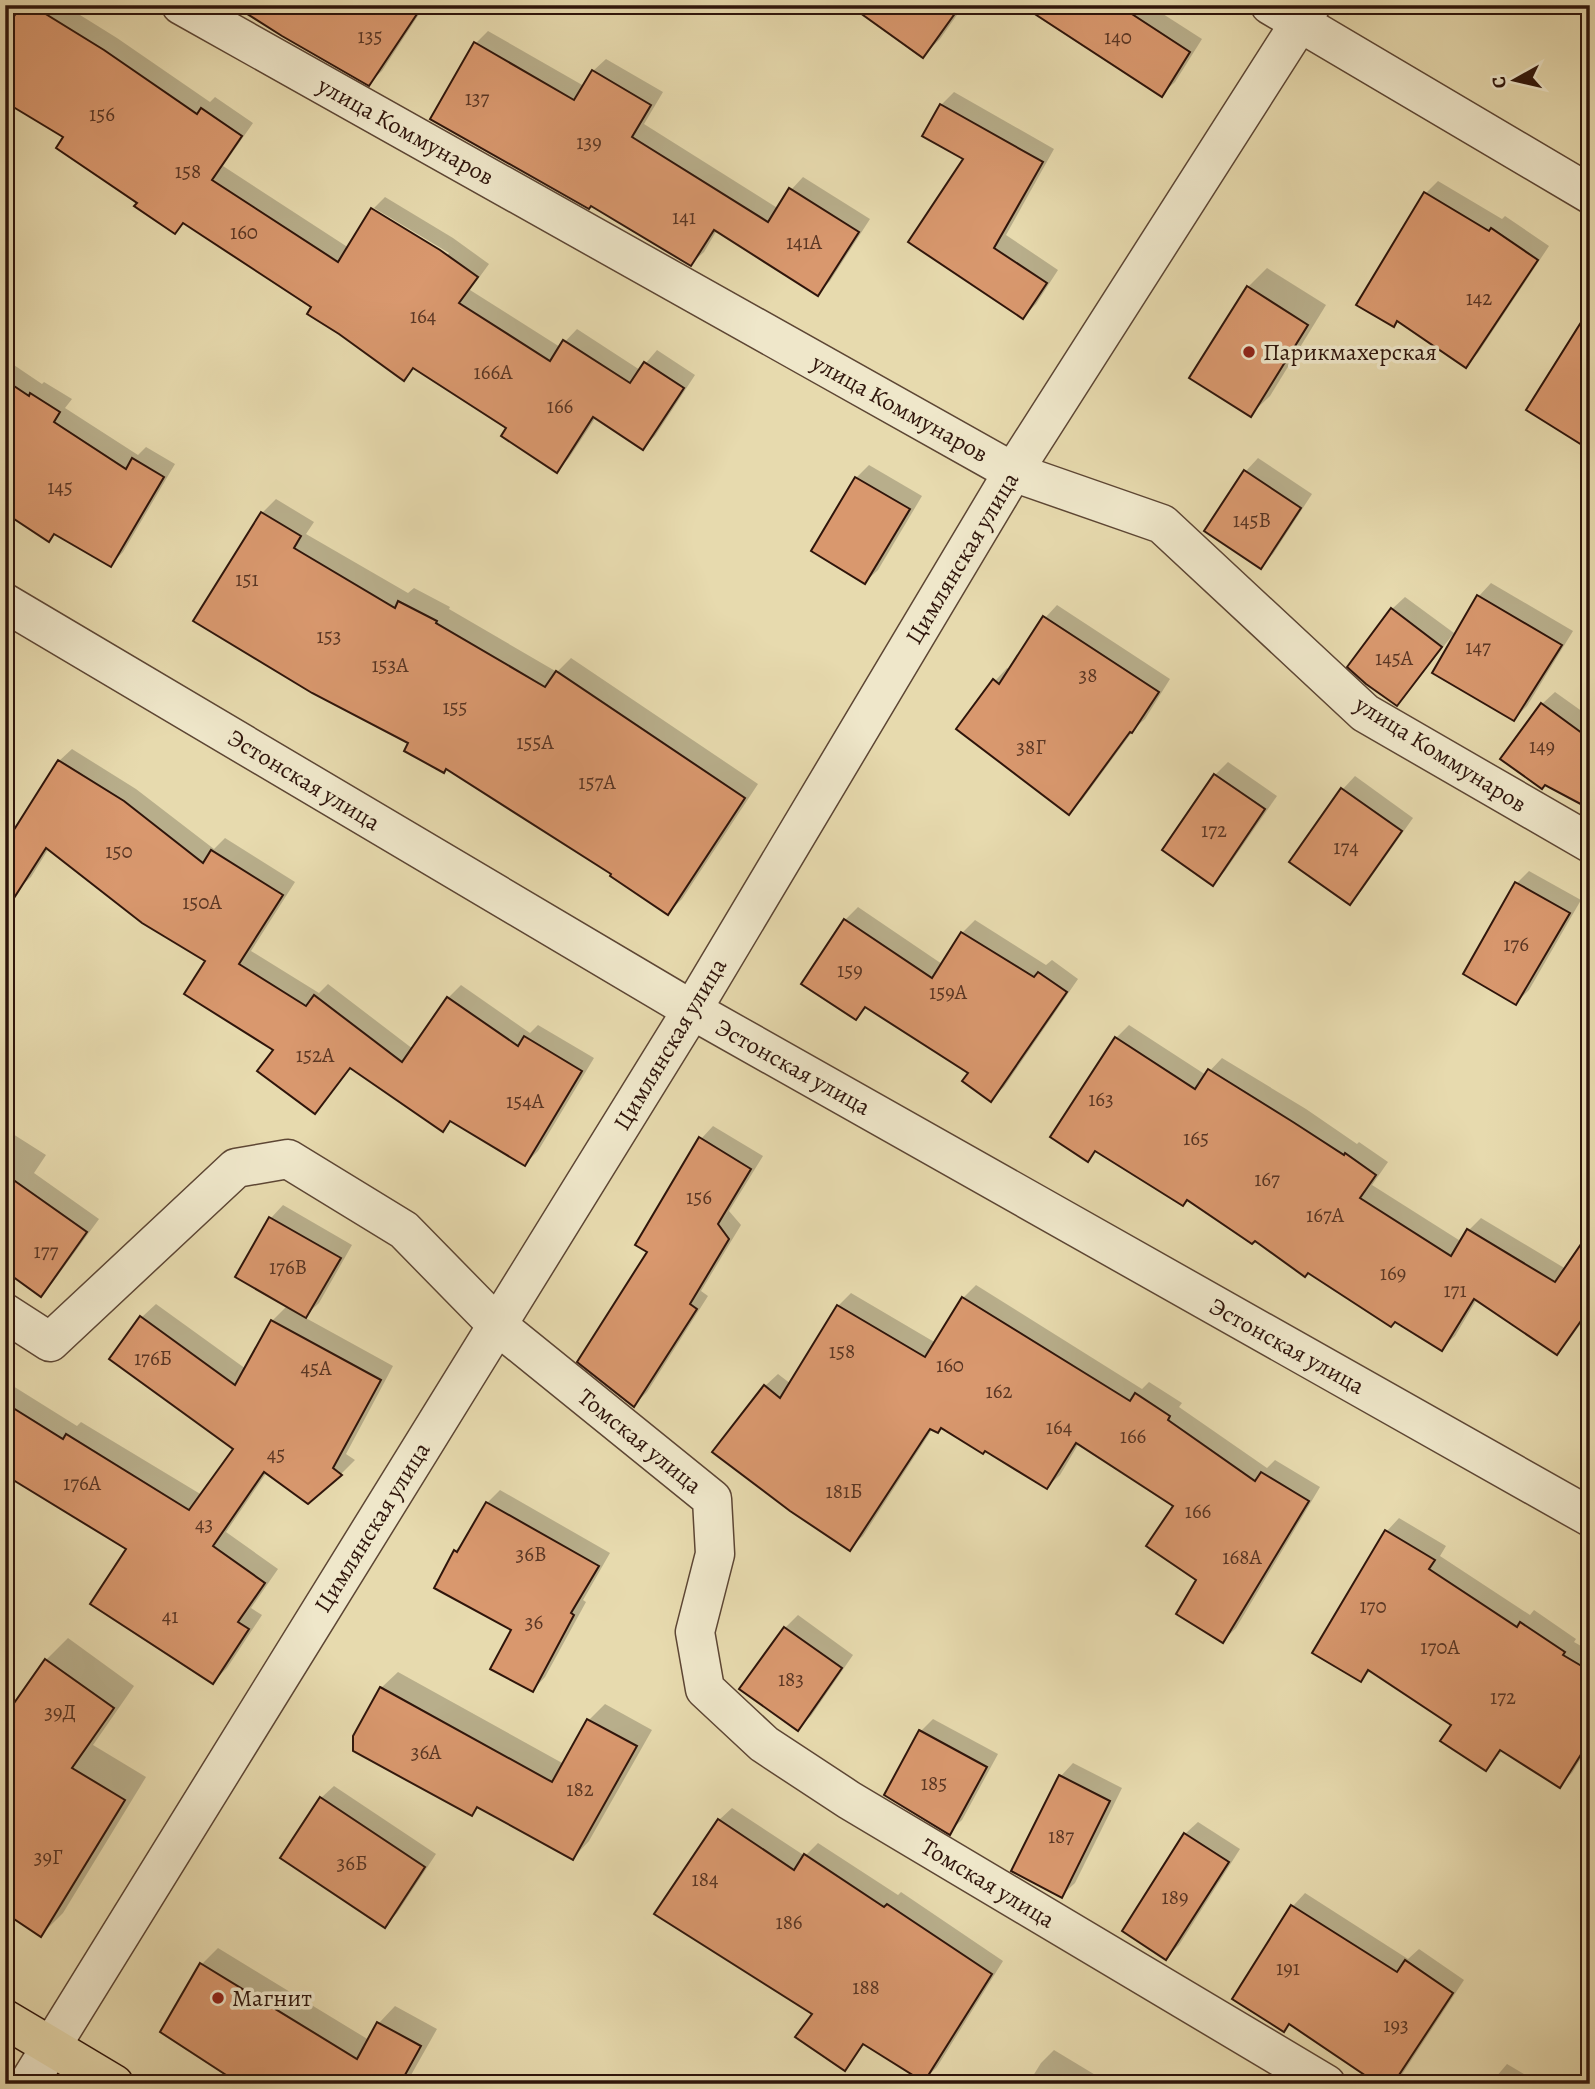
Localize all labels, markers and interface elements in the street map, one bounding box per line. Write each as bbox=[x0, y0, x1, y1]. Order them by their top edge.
house number: 135 bbox=[358, 22, 382, 50]
house number: 140 bbox=[1104, 23, 1132, 51]
north arrow bbox=[1480, 46, 1550, 116]
street label: улица Коммунаров bbox=[311, 69, 500, 193]
text: С bbox=[1485, 75, 1513, 90]
house number: 137 bbox=[465, 84, 490, 112]
house number: 156 bbox=[89, 100, 115, 128]
house number: 139 bbox=[576, 128, 602, 156]
house number: 158 bbox=[175, 157, 201, 185]
house number: 141 bbox=[672, 203, 696, 231]
house number: 160 bbox=[230, 218, 258, 246]
house number: 141А bbox=[786, 228, 823, 256]
house number: 142 bbox=[1466, 284, 1492, 312]
house number: 164 bbox=[410, 302, 436, 330]
place label: Парикмахерская bbox=[1263, 336, 1437, 368]
marker: Парикмахерская bbox=[1241, 344, 1257, 360]
street label: улица Коммунаров bbox=[805, 346, 994, 470]
house number: 166А bbox=[474, 358, 513, 386]
house number: 166 bbox=[547, 392, 574, 420]
street label: Цимлянская улица bbox=[898, 466, 1026, 650]
house number: 145 bbox=[47, 473, 73, 501]
house number: 145В bbox=[1233, 506, 1271, 534]
house number: 151 bbox=[235, 565, 259, 593]
house number: 153 bbox=[317, 622, 341, 650]
house number: 147 bbox=[1465, 633, 1491, 661]
house number: 145А bbox=[1375, 644, 1414, 672]
house number: 153А bbox=[371, 651, 409, 679]
house number: 38 bbox=[1079, 661, 1097, 689]
street label: улица Коммунаров bbox=[1348, 688, 1533, 820]
house number: 155 bbox=[442, 693, 468, 721]
street label: Эстонская улица bbox=[222, 722, 386, 838]
house number: 155А bbox=[516, 728, 554, 756]
house number: 149 bbox=[1529, 732, 1555, 760]
house number: 38Г bbox=[1016, 733, 1046, 761]
house number: 157А bbox=[578, 768, 616, 796]
house number: 172 bbox=[1201, 816, 1227, 844]
house number: 174 bbox=[1333, 833, 1359, 861]
house number: 150 bbox=[105, 837, 133, 865]
house number: 150А bbox=[182, 888, 223, 916]
house number: 176 bbox=[1503, 930, 1529, 958]
street label: Цимлянская улица bbox=[606, 952, 734, 1136]
house number: 159 bbox=[837, 956, 863, 984]
house number: 159А bbox=[929, 978, 968, 1006]
street label: Эстонская улица bbox=[710, 1011, 876, 1123]
house number: 152А bbox=[296, 1041, 335, 1069]
house number: 163 bbox=[1088, 1085, 1114, 1113]
house number: 154А bbox=[506, 1087, 545, 1115]
house number: 165 bbox=[1183, 1124, 1209, 1152]
house number: 167 bbox=[1254, 1165, 1280, 1193]
house number: 156 bbox=[686, 1183, 712, 1211]
house number: 167А bbox=[1306, 1201, 1345, 1229]
house number: 177 bbox=[34, 1237, 59, 1265]
house number: 176В bbox=[269, 1253, 307, 1281]
house number: 169 bbox=[1380, 1259, 1406, 1287]
house number: 171 bbox=[1443, 1276, 1467, 1304]
street label: Эстонская улица bbox=[1204, 1290, 1370, 1402]
house number: 158 bbox=[829, 1337, 855, 1365]
house number: 176Б bbox=[134, 1344, 172, 1372]
house number: 160 bbox=[936, 1351, 964, 1379]
house number: 45А bbox=[301, 1354, 332, 1382]
house number: 162 bbox=[986, 1377, 1012, 1405]
street label: Томская улица bbox=[571, 1381, 709, 1501]
house number: 164 bbox=[1046, 1413, 1072, 1441]
house number: 166 bbox=[1120, 1422, 1147, 1450]
street label: Цимлянская улица bbox=[307, 1436, 437, 1618]
house number: 45 bbox=[267, 1440, 285, 1468]
house number: 176А bbox=[63, 1469, 102, 1497]
house number: 181Б bbox=[825, 1477, 863, 1505]
house number: 166 bbox=[1185, 1497, 1212, 1525]
house number: 43 bbox=[195, 1510, 213, 1538]
house number: 36В bbox=[516, 1540, 546, 1568]
house number: 168А bbox=[1222, 1543, 1262, 1571]
house number: 170 bbox=[1359, 1592, 1387, 1620]
house number: 41 bbox=[162, 1602, 178, 1630]
house number: 36 bbox=[525, 1608, 544, 1636]
house number: 170А bbox=[1420, 1633, 1460, 1661]
house number: 183 bbox=[778, 1665, 804, 1693]
house number: 172 bbox=[1490, 1683, 1516, 1711]
house number: 39Д bbox=[44, 1698, 76, 1726]
house number: 36А bbox=[411, 1738, 442, 1766]
house number: 185 bbox=[921, 1769, 947, 1797]
house number: 182 bbox=[566, 1775, 594, 1803]
house number: 187 bbox=[1048, 1822, 1074, 1850]
street label: Томская улица bbox=[915, 1830, 1061, 1936]
house number: 39Г bbox=[34, 1843, 63, 1871]
house number: 36Б bbox=[337, 1849, 367, 1877]
house number: 184 bbox=[692, 1865, 718, 1893]
house number: 189 bbox=[1162, 1883, 1188, 1911]
house number: 186 bbox=[775, 1908, 803, 1936]
house number: 191 bbox=[1276, 1954, 1300, 1982]
house number: 188 bbox=[852, 1973, 880, 2001]
place label: Магнит bbox=[232, 1982, 312, 2014]
marker: Магнит bbox=[210, 1990, 226, 2006]
house number: 193 bbox=[1383, 2011, 1409, 2039]

